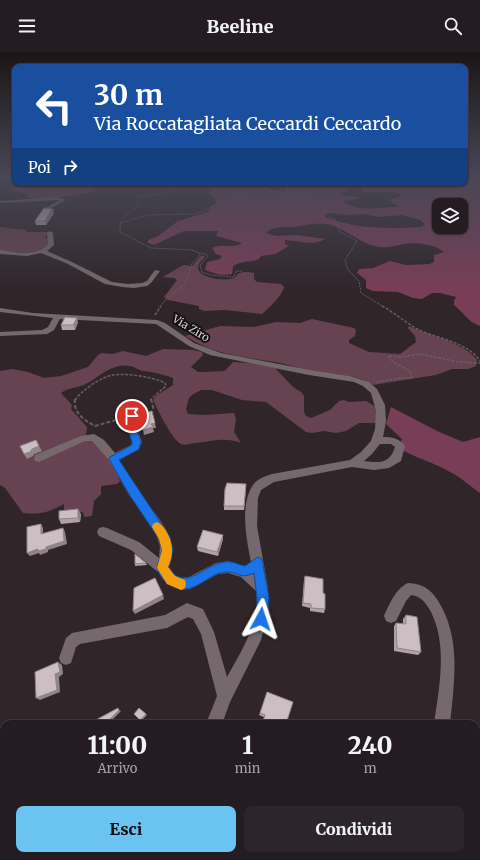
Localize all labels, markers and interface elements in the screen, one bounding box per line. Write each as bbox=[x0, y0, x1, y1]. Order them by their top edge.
icon: menu bbox=[16, 15, 38, 37]
text: Beeline bbox=[206, 15, 274, 38]
icon: search bbox=[442, 15, 464, 37]
text: 30 m bbox=[94, 77, 163, 113]
icon: left bbox=[28, 80, 80, 132]
text: Via Roccatagliata Ceccardi Ceccardo bbox=[94, 112, 401, 135]
icon: right bbox=[59, 156, 81, 178]
text: Poi bbox=[28, 158, 51, 177]
map controls bbox=[432, 198, 468, 234]
button: layers bbox=[432, 198, 468, 234]
street label: Via Ziro bbox=[169, 311, 213, 345]
pin bbox=[115, 399, 149, 433]
icon: arrive bbox=[121, 405, 143, 427]
position arrow bbox=[240, 598, 282, 640]
text: 11:00 bbox=[87, 730, 147, 761]
text: 1 bbox=[242, 730, 253, 761]
text: 240 bbox=[348, 730, 393, 761]
text: Arrivo bbox=[97, 760, 137, 777]
text: min bbox=[235, 760, 260, 777]
text: m bbox=[364, 760, 377, 777]
button: Esci bbox=[16, 806, 236, 852]
button: Condividi bbox=[244, 806, 464, 852]

